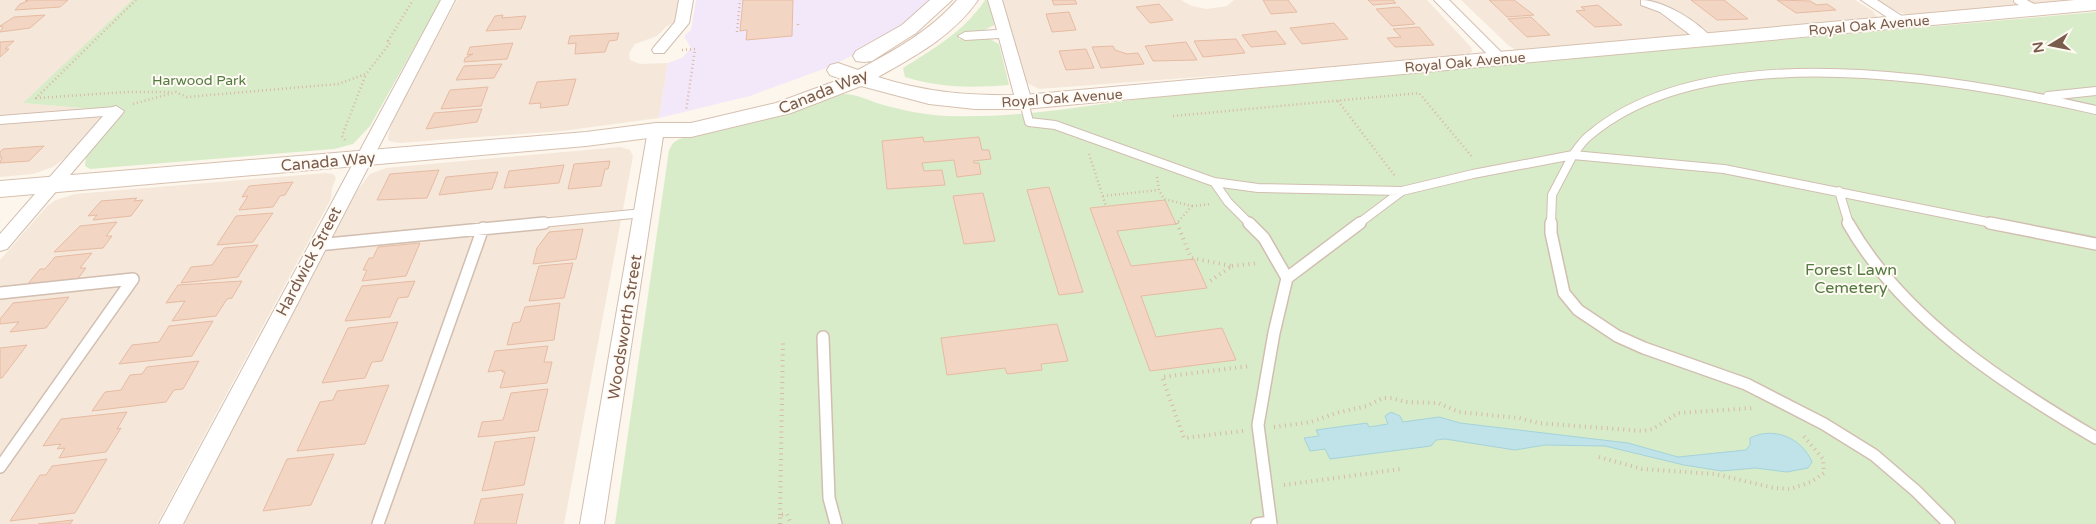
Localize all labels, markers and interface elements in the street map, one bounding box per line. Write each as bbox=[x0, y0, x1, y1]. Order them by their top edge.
street label: Royal Oak Avenue bbox=[1808, 12, 1930, 39]
north arrow bbox=[2026, 20, 2076, 70]
text: N bbox=[2029, 40, 2048, 54]
street label: Royal Oak Avenue bbox=[1404, 49, 1526, 76]
street label: Canada Way bbox=[776, 65, 872, 119]
park label: Harwood Park bbox=[152, 72, 246, 89]
street label: Royal Oak Avenue bbox=[1001, 86, 1123, 111]
street label: Canada Way bbox=[280, 148, 377, 176]
street label: Hardwick Street bbox=[272, 203, 346, 320]
street label: Woodsworth Street bbox=[604, 253, 646, 401]
park label: Forest Lawn Cemetery bbox=[1805, 260, 1897, 298]

